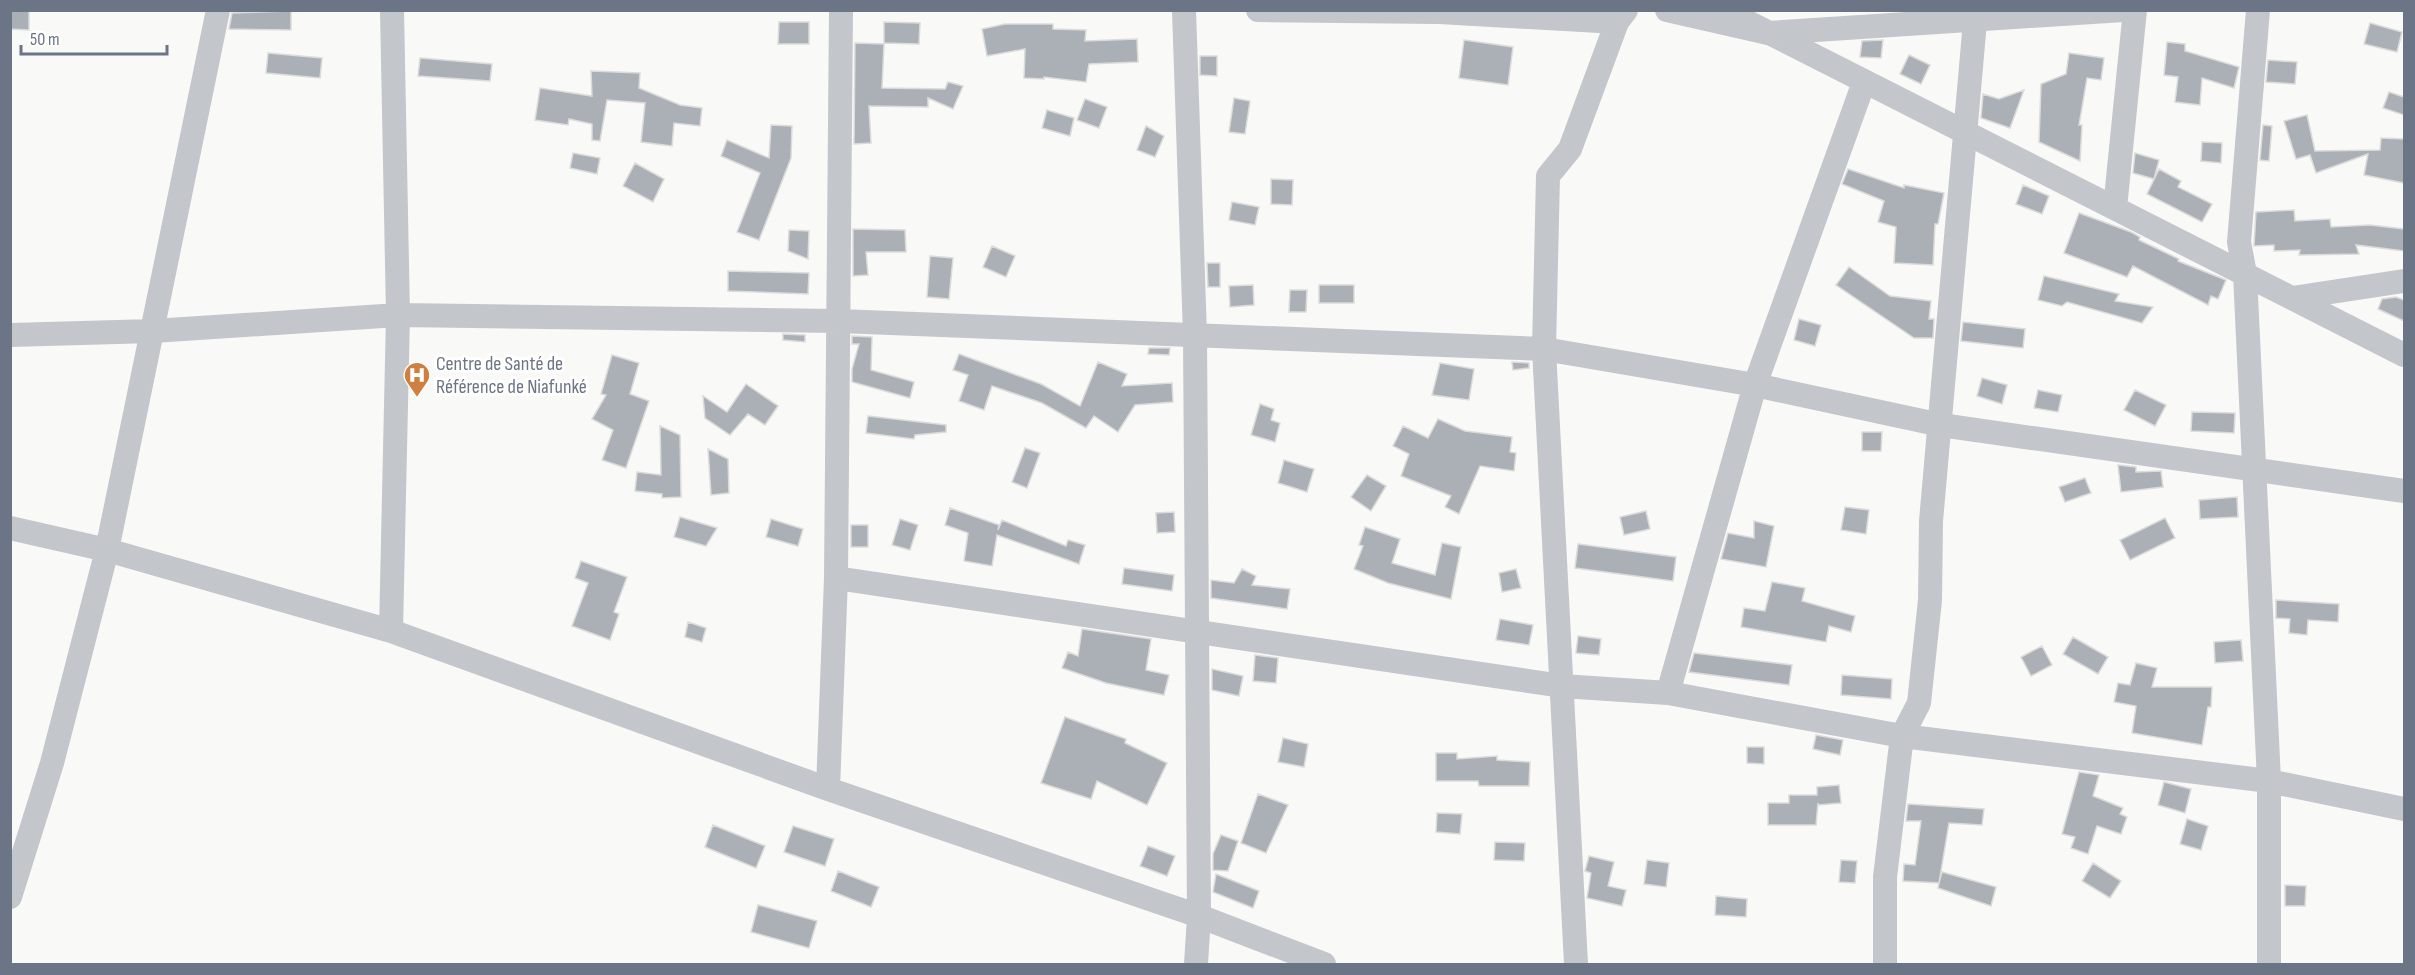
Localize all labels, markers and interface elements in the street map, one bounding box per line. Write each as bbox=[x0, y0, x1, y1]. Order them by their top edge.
scale bar bbox=[21, 18, 166, 56]
text: 50 m bbox=[30, 29, 60, 50]
place label: Centre de Santé de Référence de Niafunké bbox=[436, 352, 587, 399]
hospital icon: Centre de Santé de Référence de Niafunké bbox=[402, 360, 432, 398]

